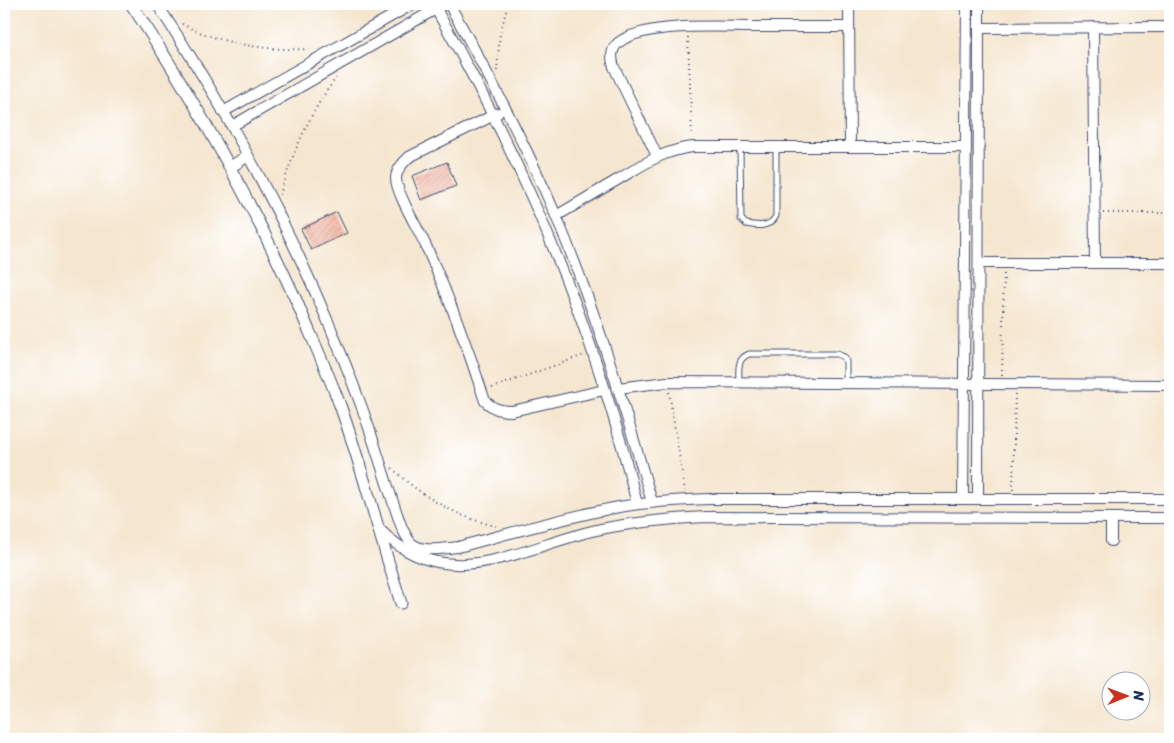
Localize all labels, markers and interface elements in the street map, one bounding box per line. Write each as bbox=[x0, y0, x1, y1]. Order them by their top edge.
north arrow bbox=[1102, 670, 1152, 720]
text: N bbox=[1126, 690, 1151, 701]

